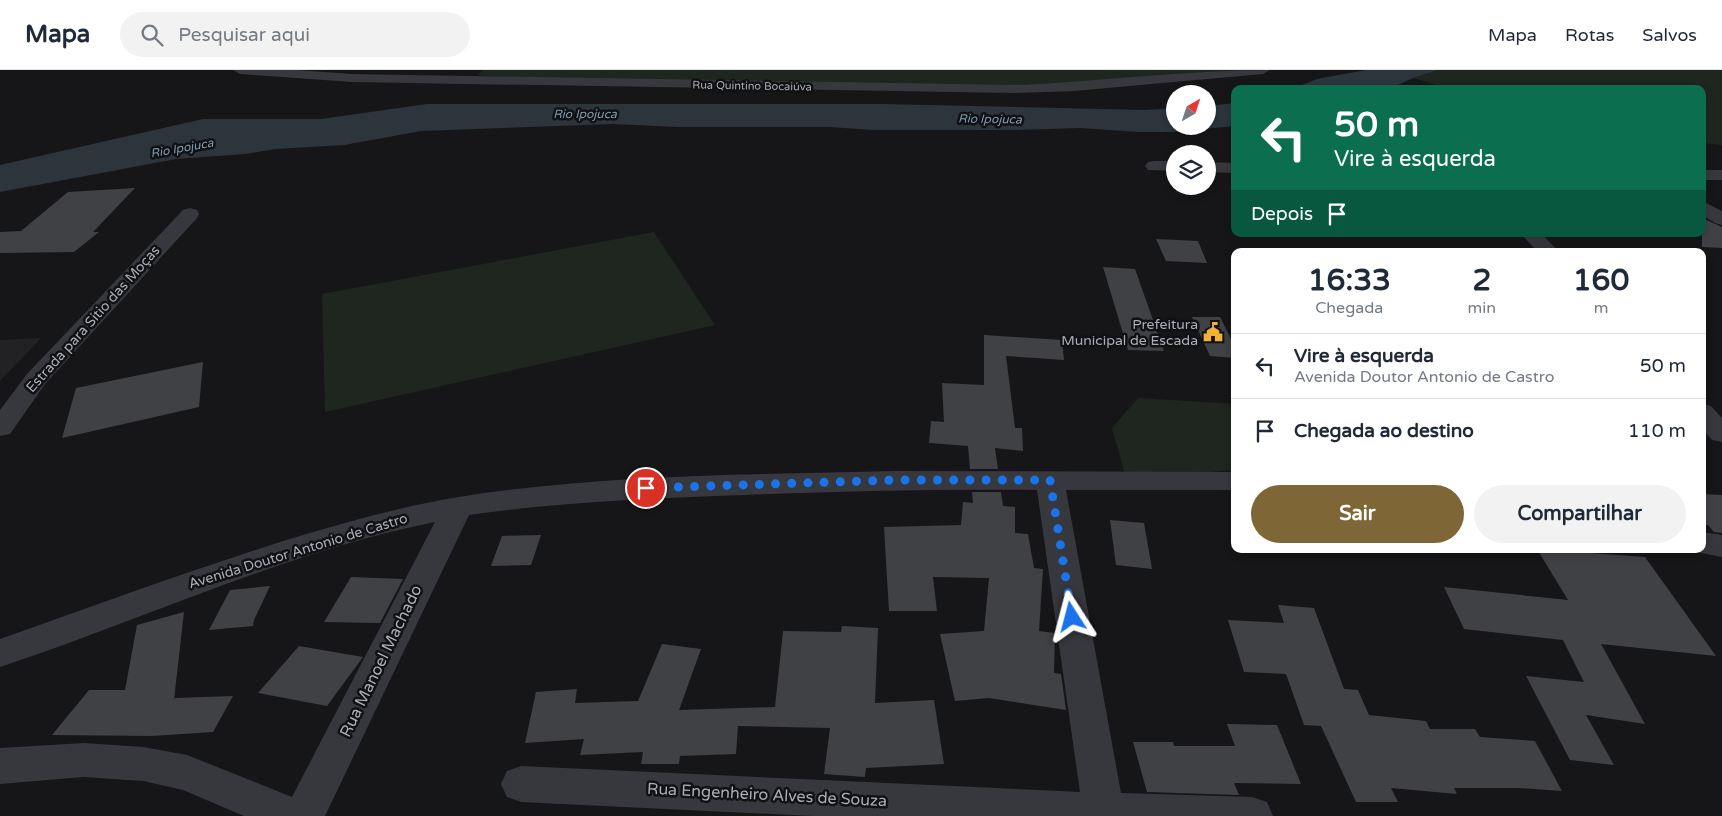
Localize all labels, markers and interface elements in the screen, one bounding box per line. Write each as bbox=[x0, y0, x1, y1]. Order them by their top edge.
search box bbox=[120, 12, 470, 57]
text: Mapa bbox=[25, 20, 90, 49]
icon: search bbox=[138, 21, 166, 49]
text: Pesquisar aqui bbox=[178, 24, 310, 46]
text: Mapa bbox=[1488, 24, 1537, 46]
text: Rotas bbox=[1565, 24, 1614, 46]
text: Salvos bbox=[1642, 24, 1697, 46]
street label: Rua Quintino Bocaiúva bbox=[692, 78, 812, 94]
north arrow bbox=[1166, 85, 1216, 135]
map controls bbox=[1166, 85, 1216, 195]
text: 50 m bbox=[1334, 104, 1419, 146]
icon: left bbox=[1251, 105, 1316, 170]
water label: Rio Ipojuca bbox=[553, 107, 617, 121]
water label: Rio Ipojuca bbox=[958, 111, 1022, 127]
water label: Rio Ipojuca bbox=[149, 136, 215, 160]
button: layers bbox=[1166, 145, 1216, 195]
text: Vire à esquerda bbox=[1334, 146, 1496, 172]
icon: arrive bbox=[1323, 200, 1351, 228]
text: Depois bbox=[1251, 203, 1313, 225]
street label: Estrada para Sitio das Moças bbox=[22, 242, 164, 396]
text: 16:33 bbox=[1308, 262, 1391, 299]
text: 2 bbox=[1472, 262, 1491, 299]
text: 160 bbox=[1573, 262, 1629, 299]
text: Chegada bbox=[1315, 298, 1383, 318]
text: min bbox=[1468, 298, 1496, 318]
text: m bbox=[1594, 298, 1608, 318]
place label: Prefeitura Municipal de Escada bbox=[1061, 316, 1198, 349]
public building icon: Prefeitura Municipal de Escada bbox=[1202, 321, 1224, 343]
text: Vire à esquerda bbox=[1294, 345, 1434, 367]
icon: left bbox=[1251, 352, 1279, 380]
text: 50 m bbox=[1640, 355, 1686, 377]
text: Avenida Doutor Antonio de Castro bbox=[1294, 367, 1554, 387]
icon: arrive bbox=[1251, 417, 1279, 445]
text: Chegada ao destino bbox=[1294, 420, 1474, 442]
text: 110 m bbox=[1628, 420, 1686, 442]
pin bbox=[625, 467, 667, 509]
icon: arrive bbox=[632, 474, 660, 502]
button: Sair bbox=[1251, 485, 1464, 543]
button: Compartilhar bbox=[1474, 485, 1686, 543]
street label: Avenida Doutor Antonio de Castro bbox=[187, 510, 409, 592]
street label: Rua Manoel Machado bbox=[335, 582, 427, 740]
position arrow bbox=[1045, 590, 1097, 642]
street label: Rua Engenheiro Alves de Souza bbox=[647, 779, 887, 811]

